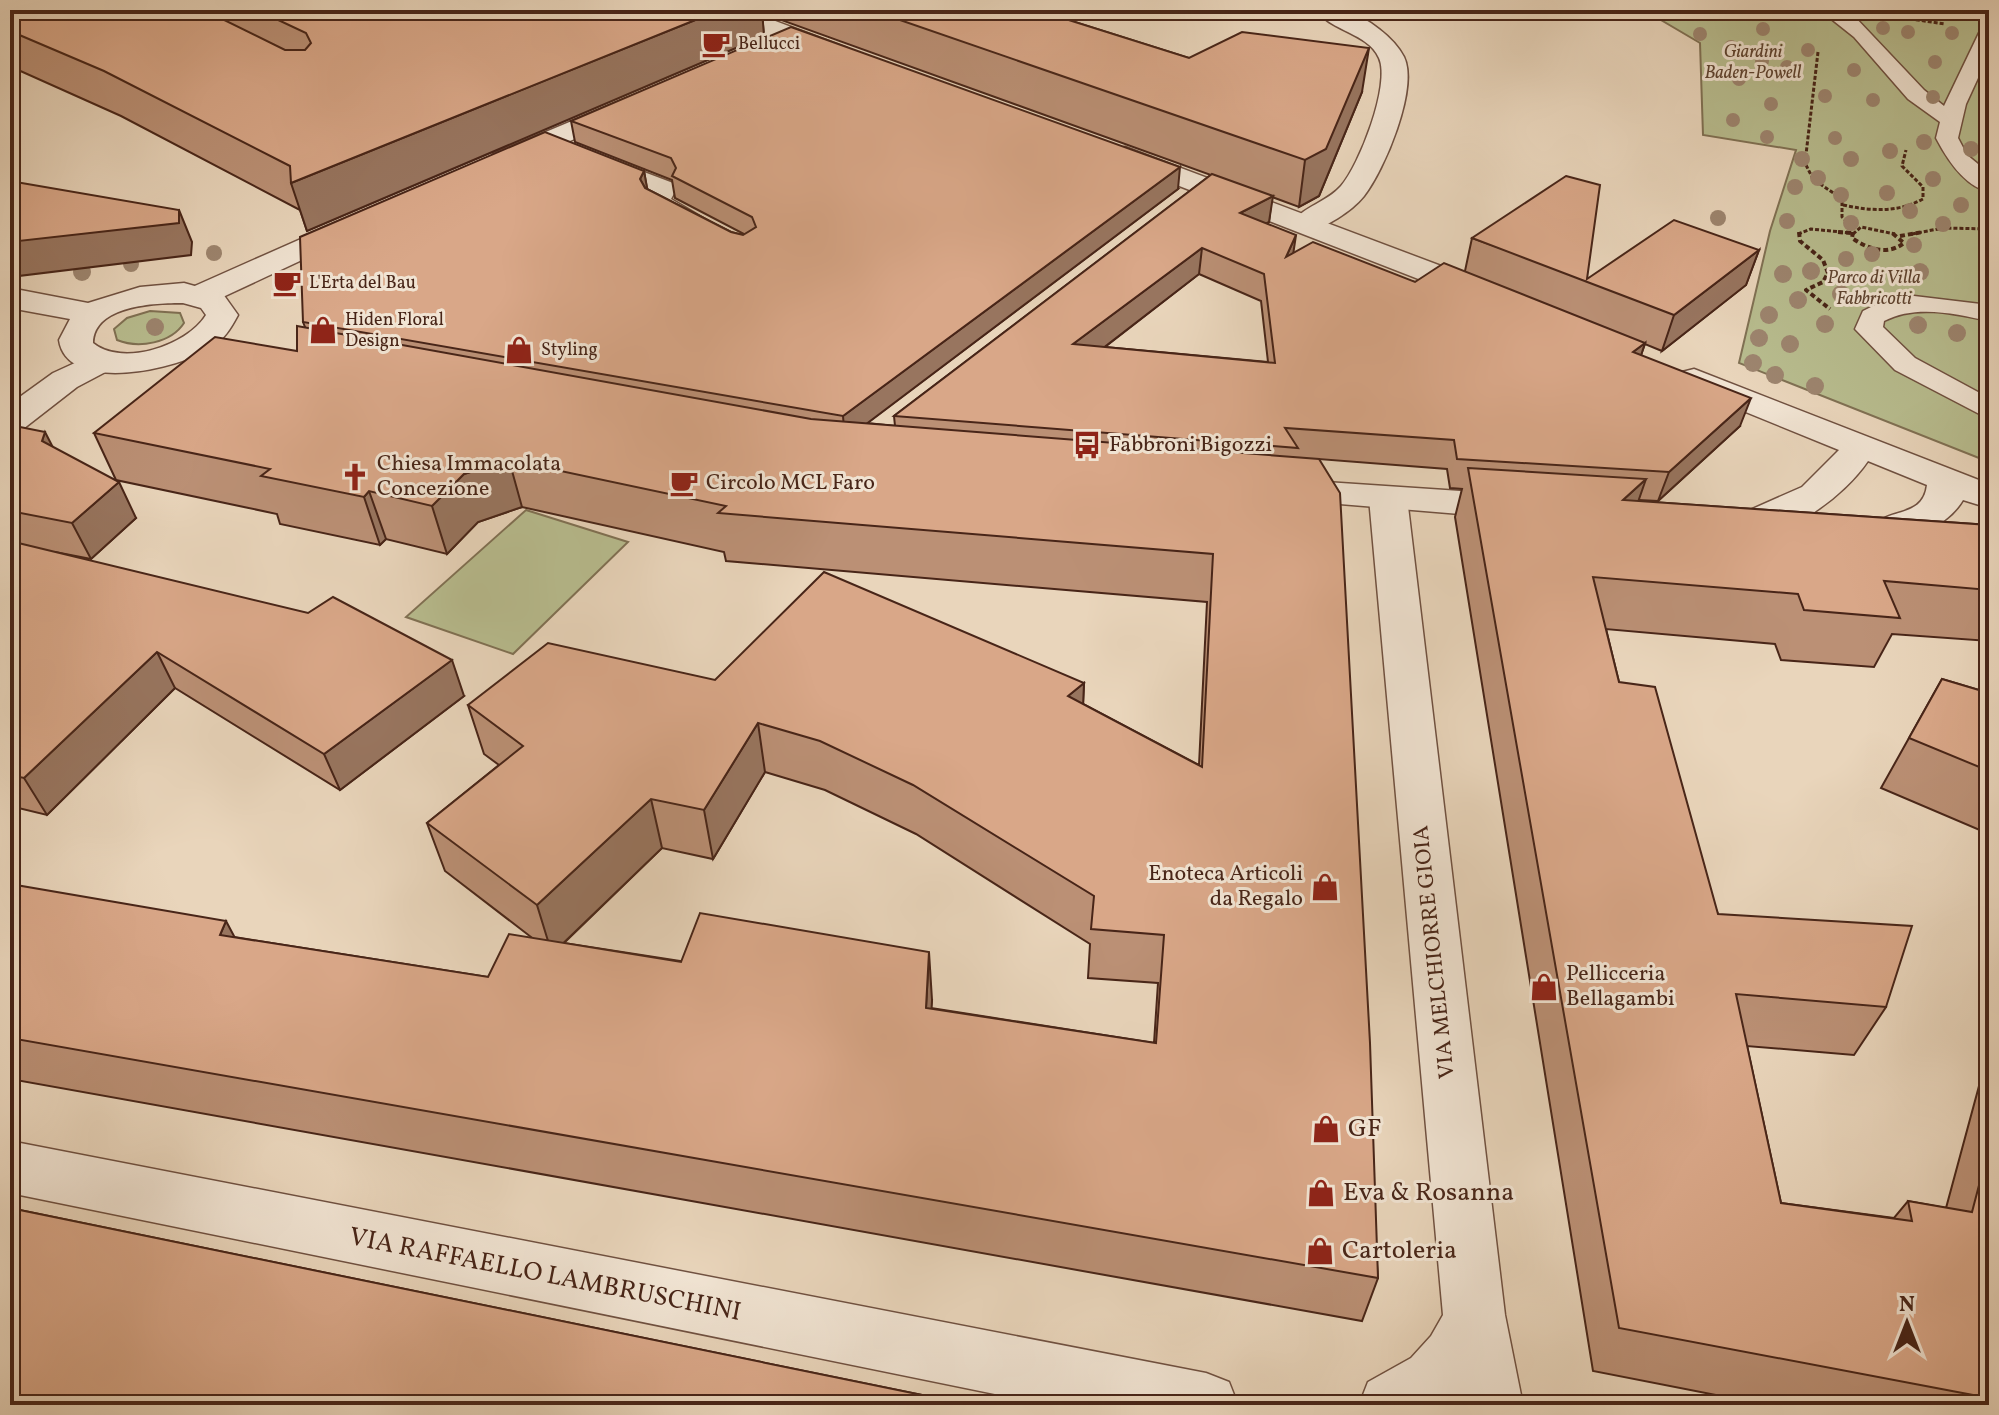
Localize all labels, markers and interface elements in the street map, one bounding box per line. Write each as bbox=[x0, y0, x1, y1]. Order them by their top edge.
cafe icon: Bellucci bbox=[701, 29, 731, 59]
place label: Bellucci bbox=[738, 32, 800, 57]
park label: Giardini Baden-Powell bbox=[1704, 40, 1802, 86]
park label: Parco di Villa Fabbricotti bbox=[1827, 266, 1921, 312]
cafe icon: L'Erta del Bau bbox=[272, 268, 302, 298]
place label: L'Erta del Bau bbox=[309, 271, 416, 296]
place label: Hiden Floral Design bbox=[345, 308, 444, 354]
shop icon: Hiden Floral Design bbox=[308, 315, 338, 345]
shop icon: Styling bbox=[504, 335, 534, 365]
place label: Styling bbox=[541, 338, 598, 363]
bus stop icon: Fabbroni Bigozzi bbox=[1072, 430, 1102, 460]
place label: Fabbroni Bigozzi bbox=[1109, 430, 1272, 461]
place label: Chiesa Immacolata Concezione bbox=[377, 449, 561, 505]
church icon: Chiesa Immacolata Concezione bbox=[340, 462, 370, 492]
cafe icon: Circolo MCL Faro bbox=[669, 468, 699, 498]
place label: Circolo MCL Faro bbox=[706, 468, 875, 499]
street label: VIA MELCHIORRE GIOIA bbox=[1406, 824, 1464, 1080]
place label: Enoteca Articoli da Regalo bbox=[1148, 859, 1303, 915]
shop icon: Enoteca Articoli da Regalo bbox=[1310, 872, 1340, 902]
place label: Pellicceria Bellagambi bbox=[1566, 959, 1675, 1015]
shop icon: Pellicceria Bellagambi bbox=[1529, 972, 1559, 1002]
place label: GF bbox=[1348, 1111, 1382, 1147]
shop icon: GF bbox=[1311, 1114, 1341, 1144]
place label: Eva & Rosanna bbox=[1343, 1175, 1514, 1211]
shop icon: Eva & Rosanna bbox=[1306, 1178, 1336, 1208]
street label: VIA RAFFAELLO LAMBRUSCHINI bbox=[346, 1219, 744, 1331]
place label: Cartoleria bbox=[1342, 1233, 1457, 1269]
shop icon: Cartoleria bbox=[1305, 1236, 1335, 1266]
north arrow bbox=[1867, 1283, 1947, 1363]
text: N bbox=[1899, 1290, 1915, 1321]

